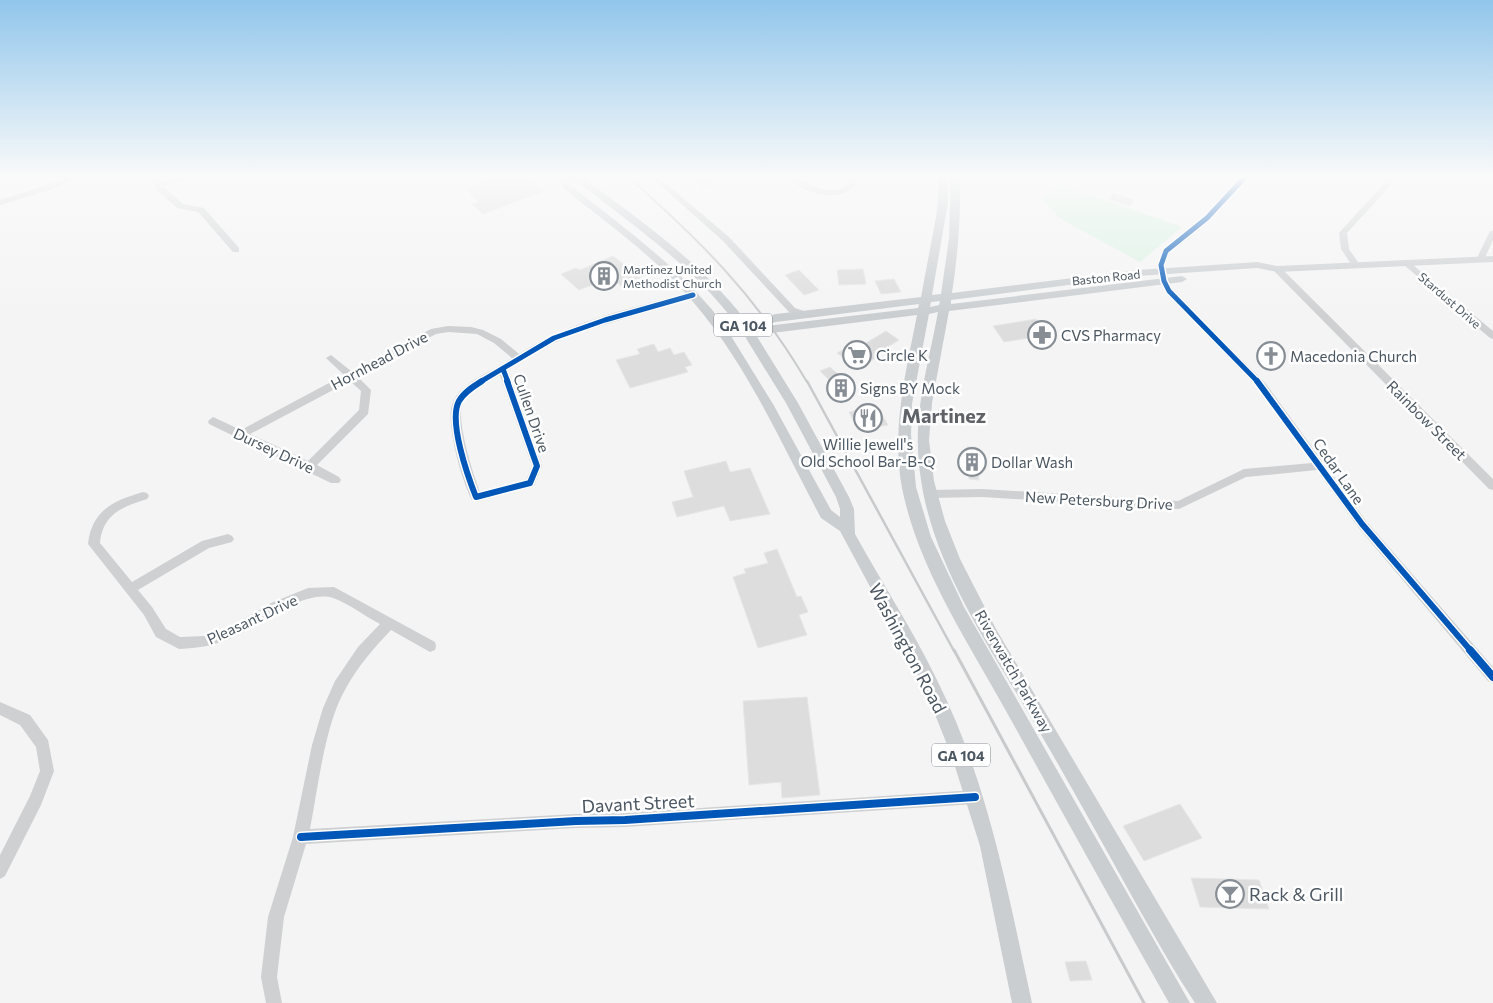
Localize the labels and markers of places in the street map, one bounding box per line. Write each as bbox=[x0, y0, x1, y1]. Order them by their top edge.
building icon: Martinez United Methodist Church bbox=[589, 261, 619, 291]
place label: Martinez United Methodist Church bbox=[623, 262, 722, 290]
pharmacy icon: CVS Pharmacy bbox=[1027, 320, 1057, 350]
place label: CVS Pharmacy bbox=[1061, 326, 1161, 344]
supermarket icon: Circle K bbox=[842, 340, 872, 370]
church icon: Macedonia Church bbox=[1256, 341, 1286, 371]
place label: Circle K bbox=[876, 346, 928, 364]
place label: Macedonia Church bbox=[1290, 347, 1417, 365]
building icon: Signs BY Mock bbox=[826, 373, 856, 403]
place label: Signs BY Mock bbox=[860, 379, 960, 397]
restaurant icon: Willie Jewell's Old School Bar-B-Q bbox=[853, 403, 883, 433]
place label: Willie Jewell's Old School Bar-B-Q bbox=[800, 435, 936, 470]
building icon: Dollar Wash bbox=[957, 447, 987, 477]
place label: Dollar Wash bbox=[991, 453, 1073, 471]
bar icon: Rack & Grill bbox=[1215, 879, 1245, 909]
place label: Rack & Grill bbox=[1249, 883, 1343, 905]

